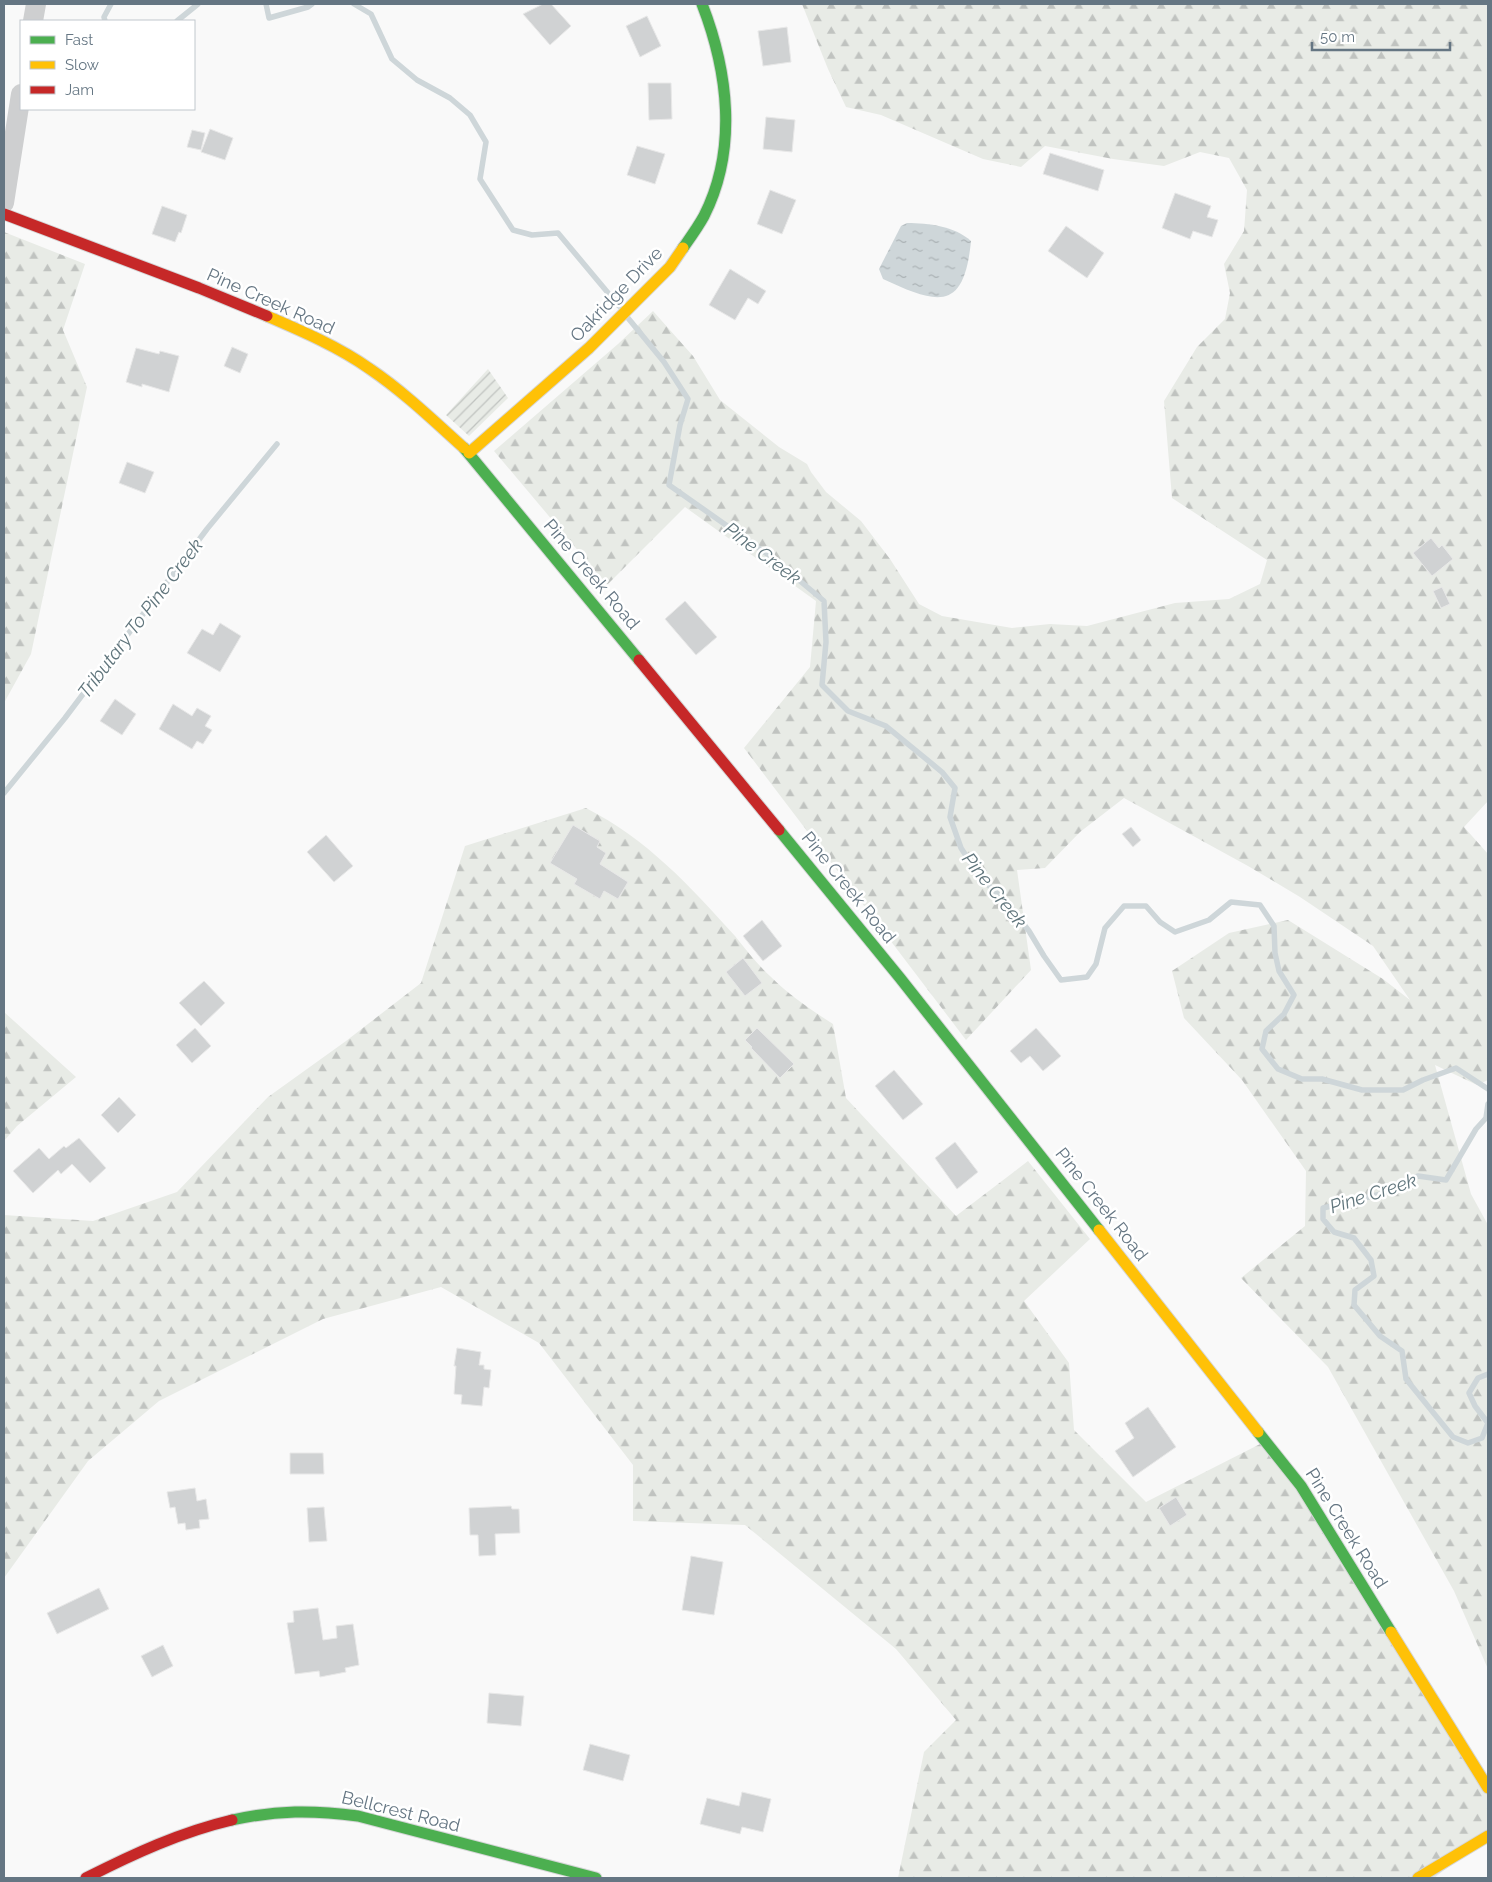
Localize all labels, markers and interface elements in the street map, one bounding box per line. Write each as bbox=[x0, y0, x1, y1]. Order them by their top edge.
legend bbox=[20, 20, 195, 110]
scale bar bbox=[1312, 20, 1450, 52]
text: 50 m bbox=[1320, 28, 1355, 46]
text: Fast bbox=[65, 31, 93, 49]
text: Slow bbox=[65, 56, 99, 74]
text: Jam bbox=[65, 81, 94, 99]
street label: Oakridge Drive bbox=[566, 242, 667, 346]
street label: Pine Creek Road bbox=[204, 263, 338, 339]
street label: Pine Creek Road bbox=[540, 515, 644, 633]
water label: Pine Creek bbox=[720, 517, 806, 589]
water label: Tributary To Pine Creek bbox=[73, 534, 207, 702]
street label: Pine Creek Road bbox=[798, 827, 900, 947]
water label: Pine Creek bbox=[958, 848, 1032, 932]
street label: Pine Creek Road bbox=[1051, 1143, 1153, 1265]
water label: Pine Creek bbox=[1327, 1169, 1419, 1217]
street label: Pine Creek Road bbox=[1302, 1464, 1392, 1592]
street label: Bellcrest Road bbox=[340, 1786, 462, 1836]

